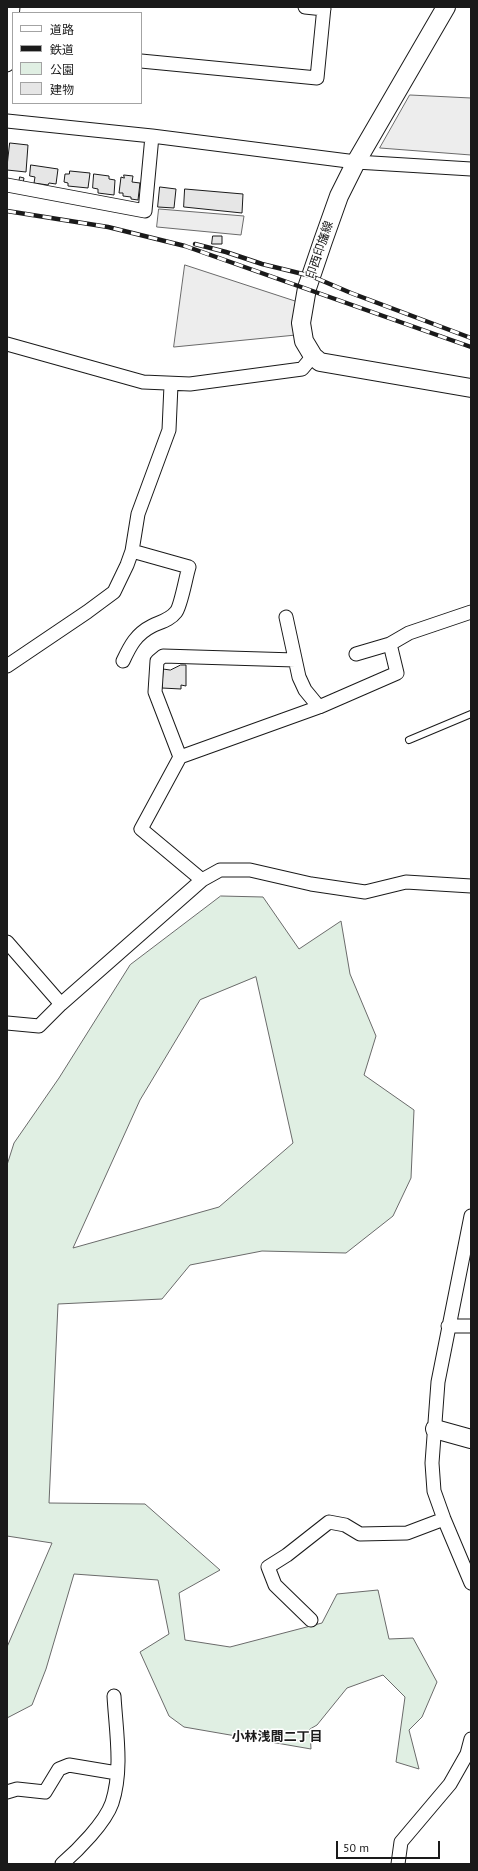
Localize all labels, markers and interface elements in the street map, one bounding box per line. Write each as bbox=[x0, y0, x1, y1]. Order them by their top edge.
legend bbox=[12, 12, 142, 104]
text: 道路 bbox=[50, 22, 74, 37]
text: 鉄道 bbox=[50, 42, 74, 57]
text: 公園 bbox=[50, 62, 74, 77]
text: 建物 bbox=[50, 82, 74, 97]
street label: 印西印旛線 bbox=[303, 219, 337, 281]
district label: 小林浅間二丁目 bbox=[232, 1729, 322, 1745]
scale bar bbox=[338, 1833, 442, 1859]
text: 50 m bbox=[343, 1840, 369, 1855]

